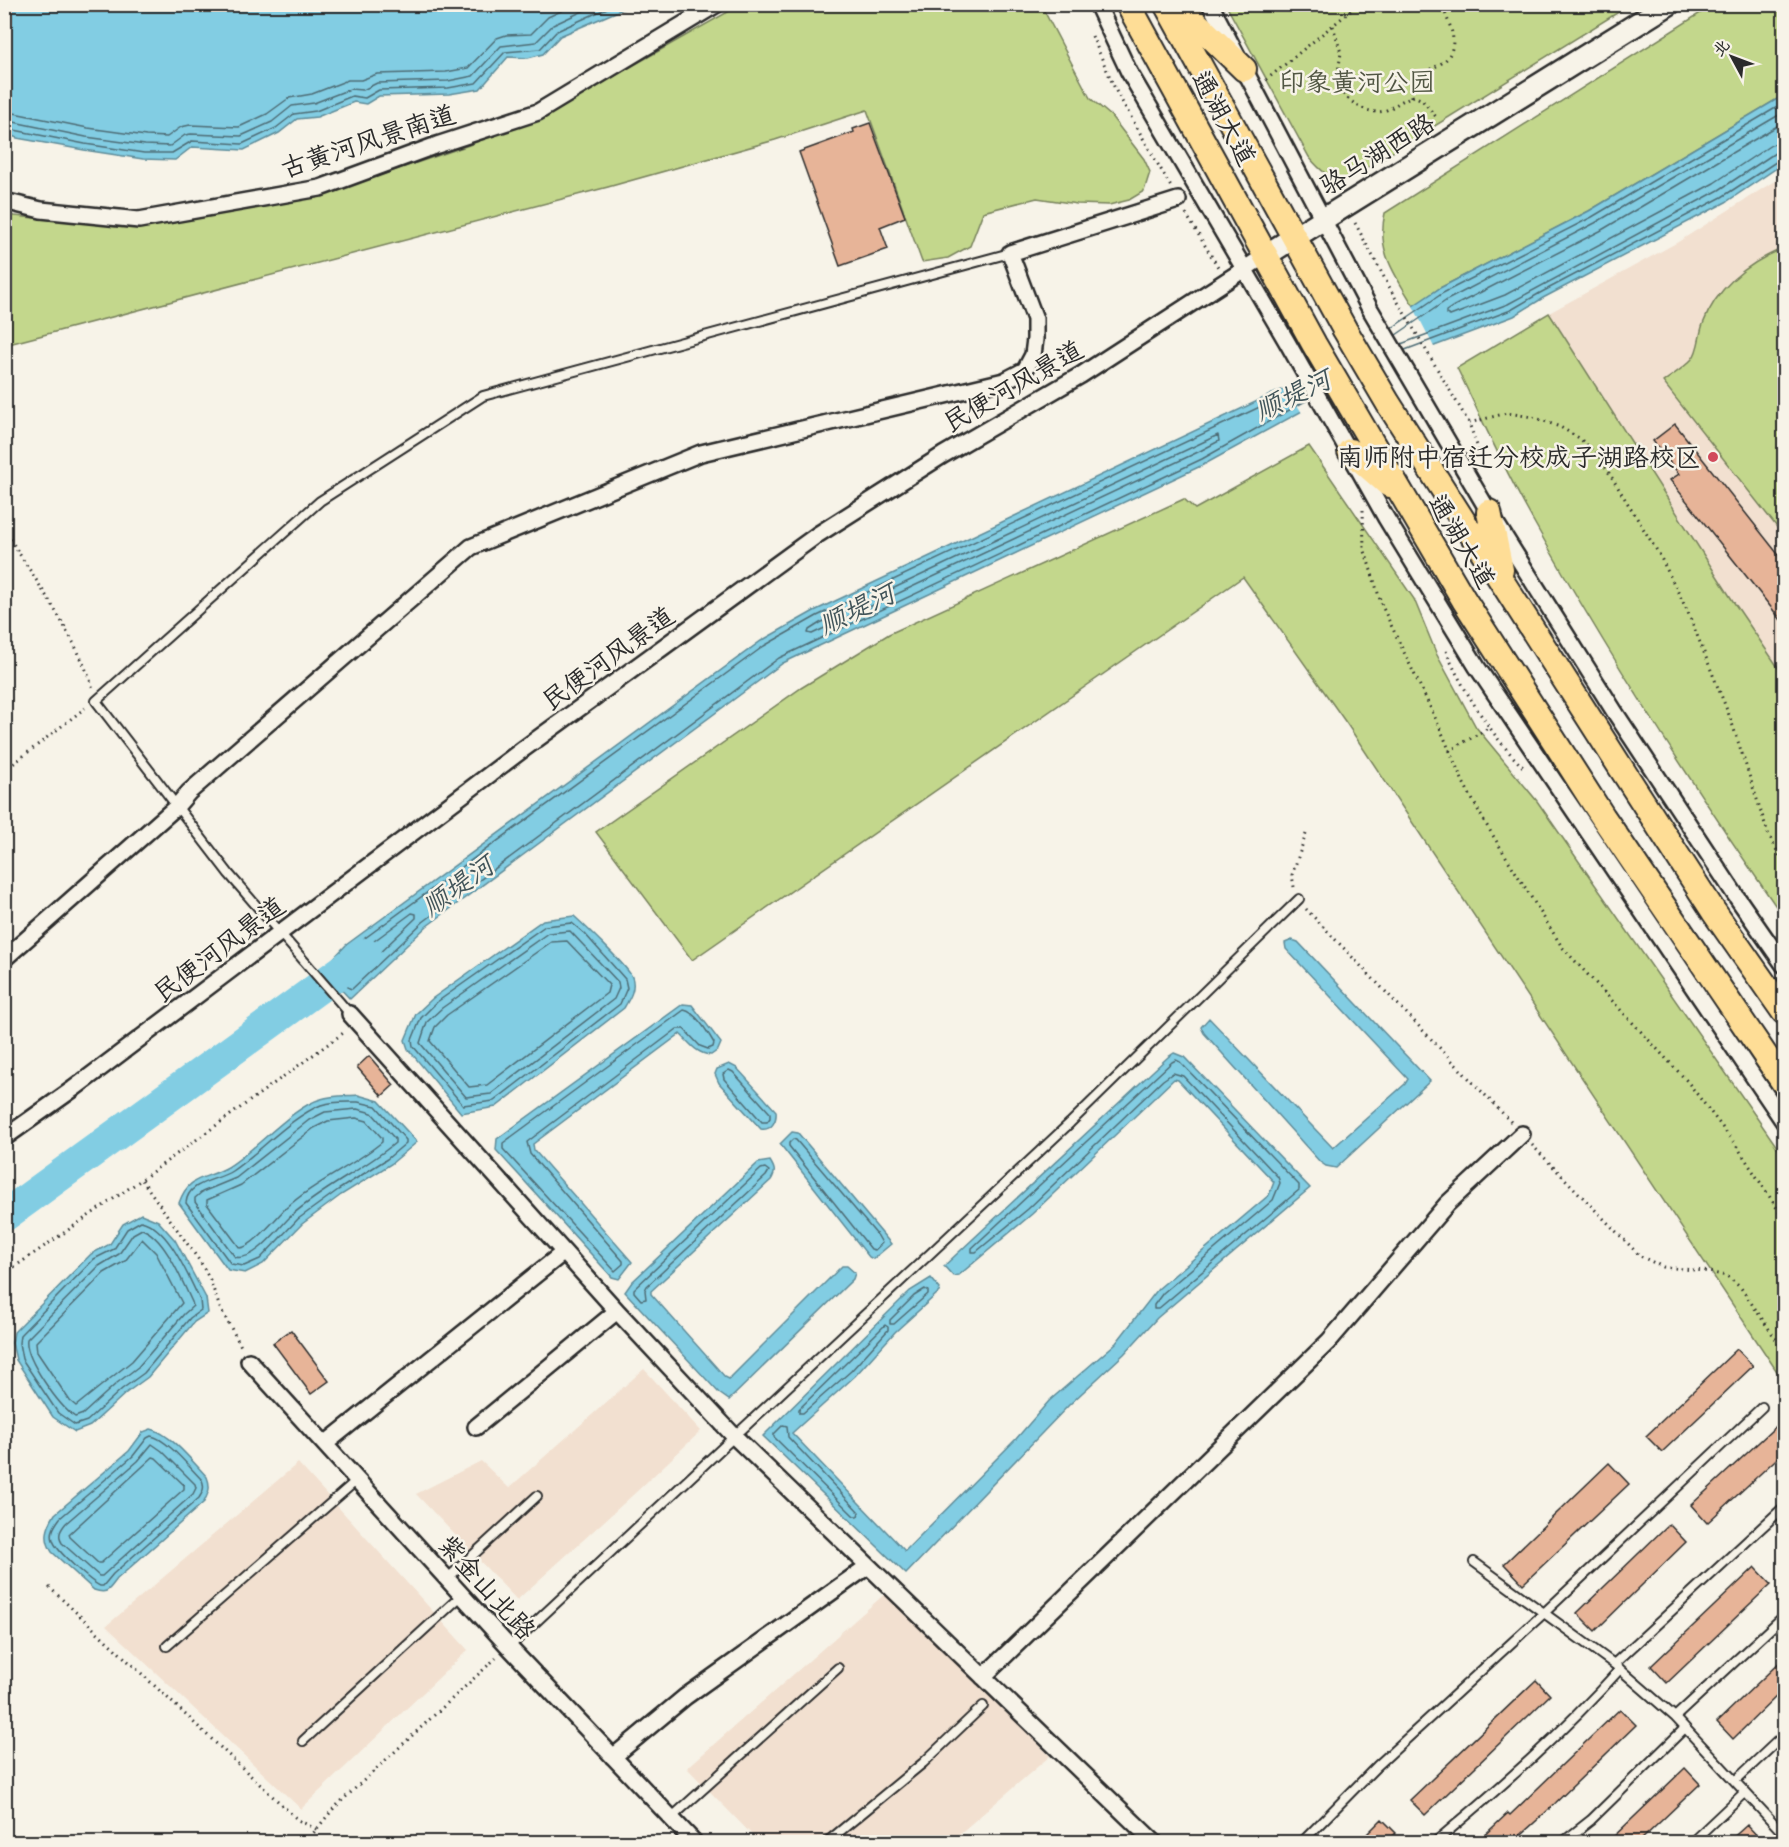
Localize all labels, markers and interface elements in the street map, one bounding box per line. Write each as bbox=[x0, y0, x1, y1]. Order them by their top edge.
north arrow bbox=[1702, 27, 1762, 87]
text: 北 bbox=[1709, 35, 1734, 60]
street label: 通湖大道 bbox=[1184, 65, 1263, 172]
park label: 印象黄河公园 bbox=[1279, 66, 1435, 99]
street label: 古黄河风景南道 bbox=[277, 98, 460, 185]
street label: 骆马湖西路 bbox=[1313, 106, 1441, 203]
street label: 民便河风景道 bbox=[937, 333, 1089, 440]
water label: 顺堤河 bbox=[1249, 360, 1340, 428]
place label: 南师附中宿迁分校成子湖路校区 bbox=[1337, 441, 1701, 474]
marker: 南师附中宿迁分校成子湖路校区 bbox=[1706, 450, 1720, 464]
street label: 通湖大道 bbox=[1421, 488, 1503, 594]
water label: 顺堤河 bbox=[813, 574, 904, 642]
street label: 民便河风景道 bbox=[535, 599, 681, 718]
water label: 顺堤河 bbox=[415, 846, 504, 924]
street label: 民便河风景道 bbox=[147, 889, 292, 1010]
street label: 紫金山北路 bbox=[431, 1528, 542, 1647]

